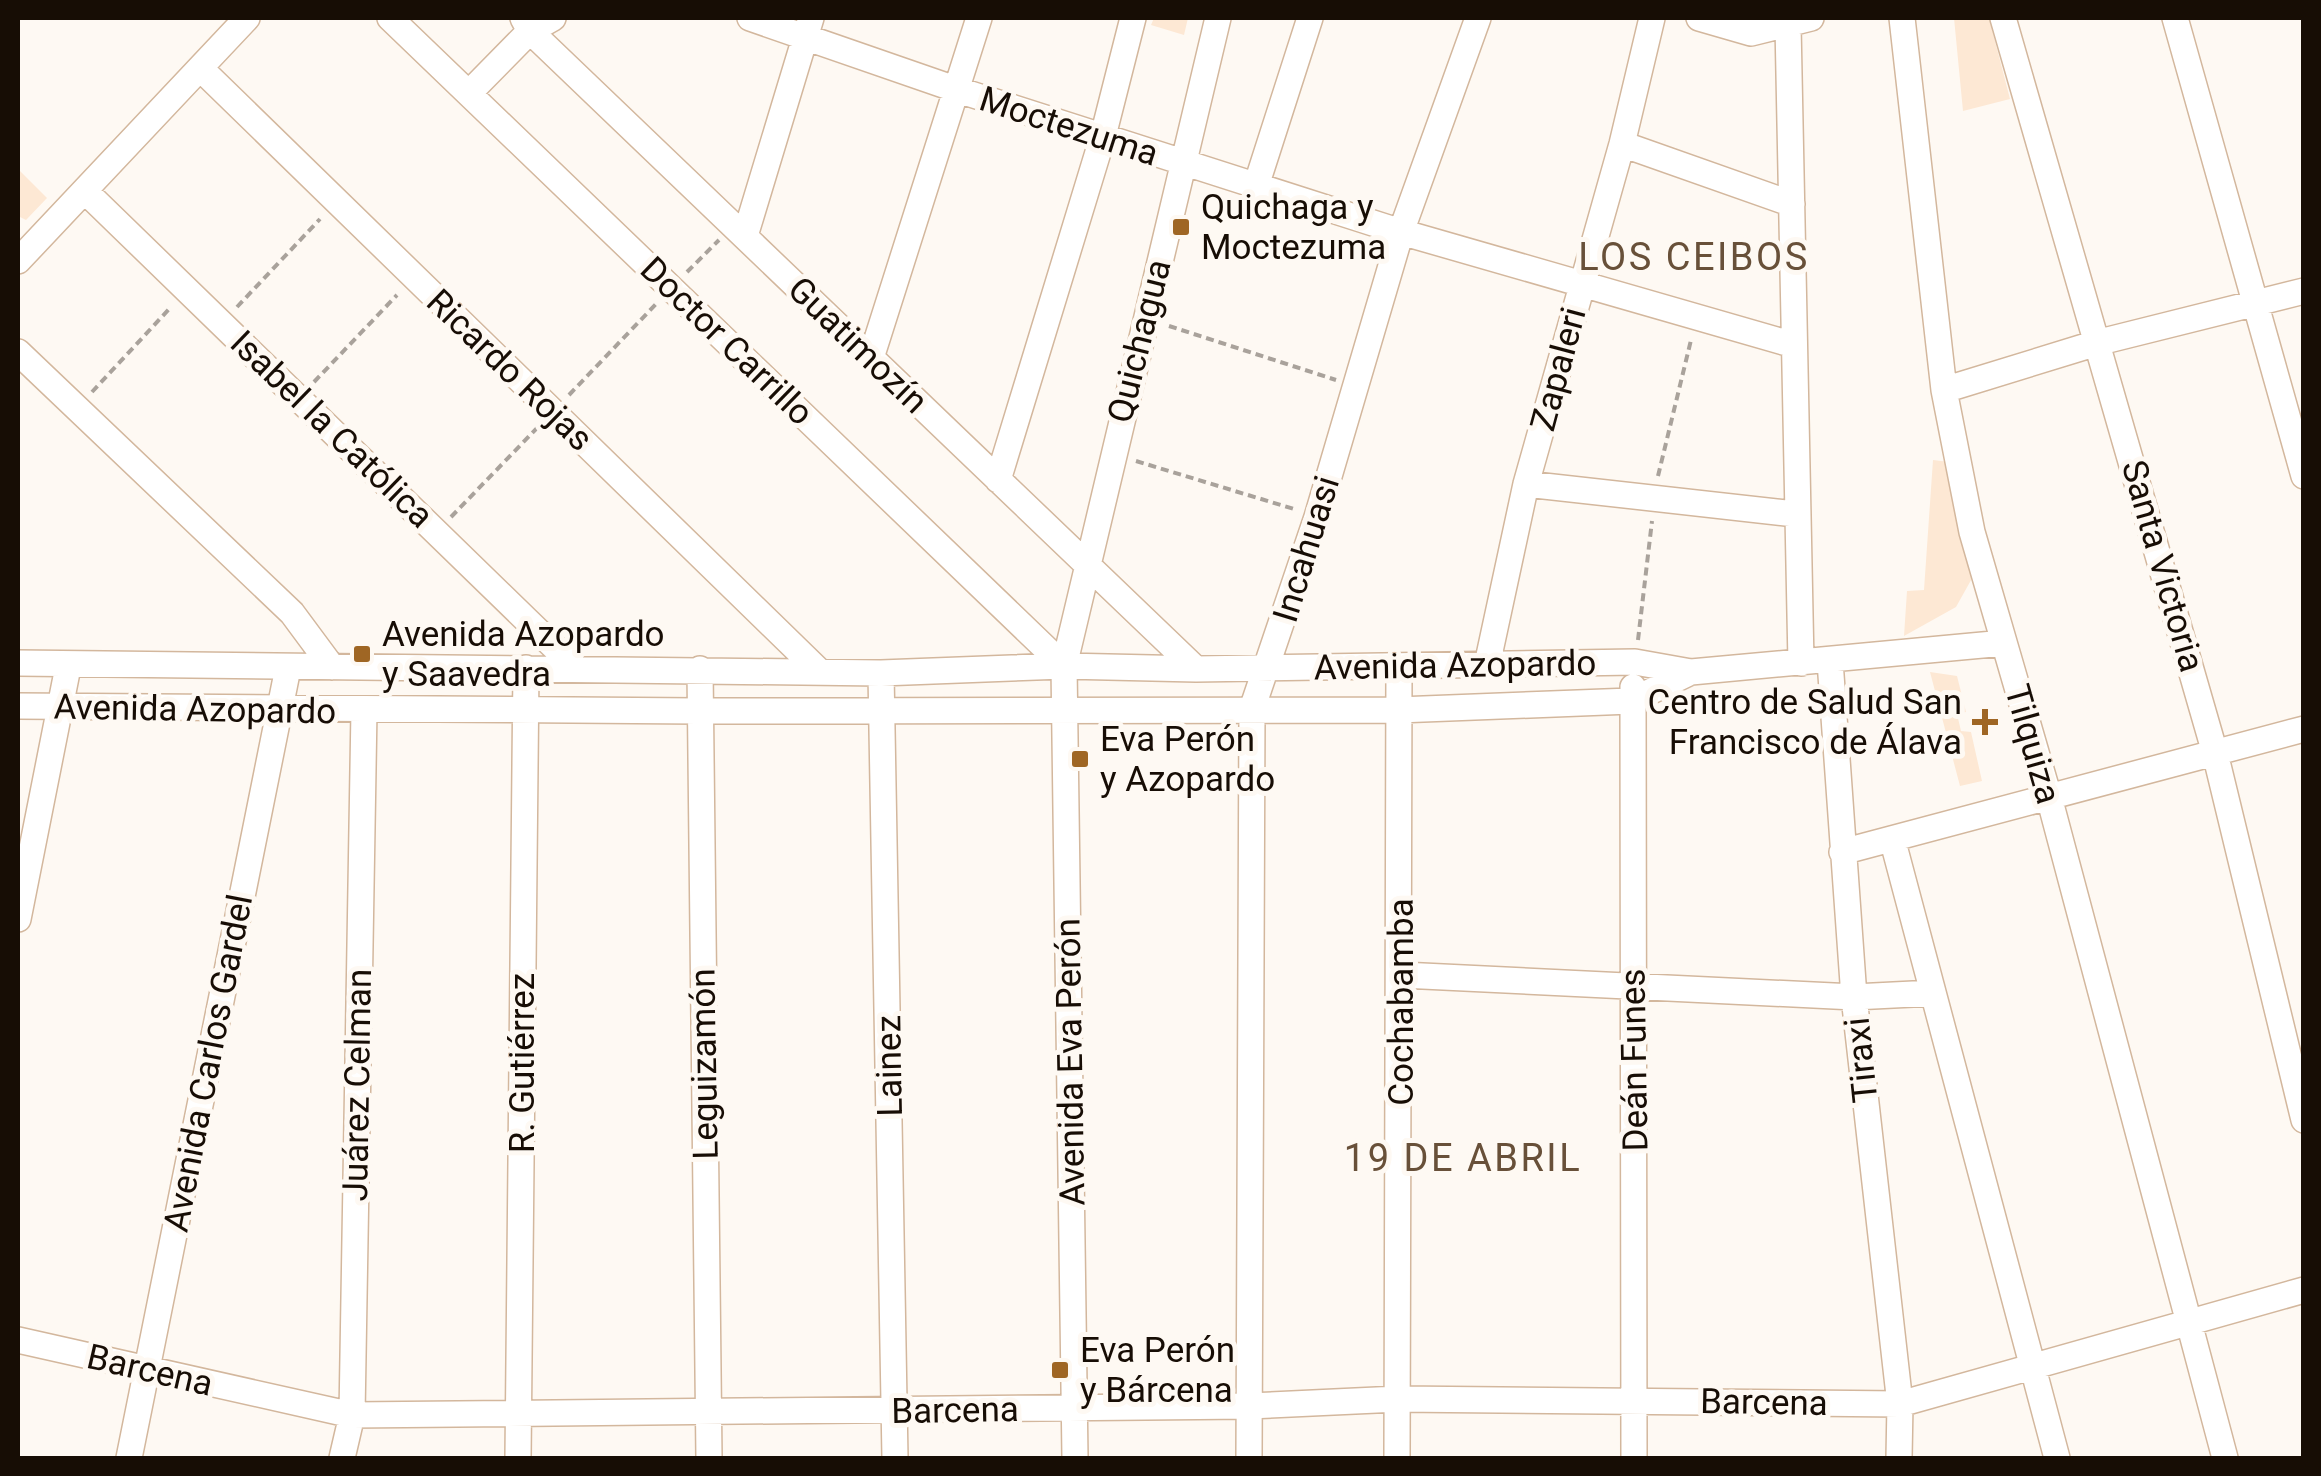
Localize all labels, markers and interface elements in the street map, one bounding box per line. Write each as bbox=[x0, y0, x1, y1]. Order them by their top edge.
street label: Moctezuma bbox=[974, 78, 1163, 175]
place label: Quichaga y Moctezuma bbox=[1201, 187, 1386, 268]
marker: Quichaga y Moctezuma bbox=[1170, 216, 1192, 238]
district label: LOS CEIBOS bbox=[1578, 235, 1810, 279]
street label: Doctor Carrillo bbox=[632, 249, 821, 434]
street label: Quichagua bbox=[1099, 255, 1180, 427]
street label: Guatimozín bbox=[779, 269, 936, 422]
street label: Ricardo Rojas bbox=[418, 281, 601, 460]
street label: Zapaleri bbox=[1522, 303, 1595, 435]
street label: Isabel la Católica bbox=[222, 322, 441, 536]
street label: Santa Victoria bbox=[2113, 456, 2212, 677]
street label: Incahuasi bbox=[1265, 471, 1348, 627]
place label: Avenida Azopardo y Saavedra bbox=[382, 614, 665, 695]
marker: Avenida Azopardo y Saavedra bbox=[351, 643, 373, 665]
street label: Avenida Azopardo bbox=[1313, 643, 1597, 688]
street label: Tilquiza bbox=[1996, 680, 2069, 808]
place label: Centro de Salud San Francisco de Álava bbox=[1648, 682, 1962, 763]
street label: Avenida Azopardo bbox=[53, 687, 337, 732]
marker: Centro de Salud San Francisco de Álava bbox=[1972, 709, 1998, 735]
place label: Eva Perón y Azopardo bbox=[1100, 719, 1275, 800]
marker: Eva Perón y Azopardo bbox=[1069, 748, 1091, 770]
street label: Avenida Carlos Gardel bbox=[156, 891, 261, 1235]
street label: Cochabamba bbox=[1381, 898, 1422, 1106]
street label: Avenida Eva Perón bbox=[1047, 918, 1094, 1206]
street label: Juárez Celman bbox=[335, 968, 380, 1202]
street label: Leguizamón bbox=[682, 968, 727, 1160]
street label: Deán Funes bbox=[1612, 968, 1657, 1152]
street label: R. Gutiérrez bbox=[502, 973, 543, 1153]
street label: Lainez bbox=[868, 1015, 911, 1117]
street label: Tiraxi bbox=[1837, 1015, 1886, 1105]
district label: 19 DE ABRIL bbox=[1344, 1136, 1582, 1180]
place label: Eva Perón y Bárcena bbox=[1080, 1330, 1235, 1411]
street label: Barcena bbox=[83, 1336, 217, 1405]
marker: Eva Perón y Bárcena bbox=[1049, 1359, 1071, 1381]
street label: Barcena bbox=[1700, 1381, 1828, 1424]
street label: Barcena bbox=[891, 1389, 1019, 1432]

